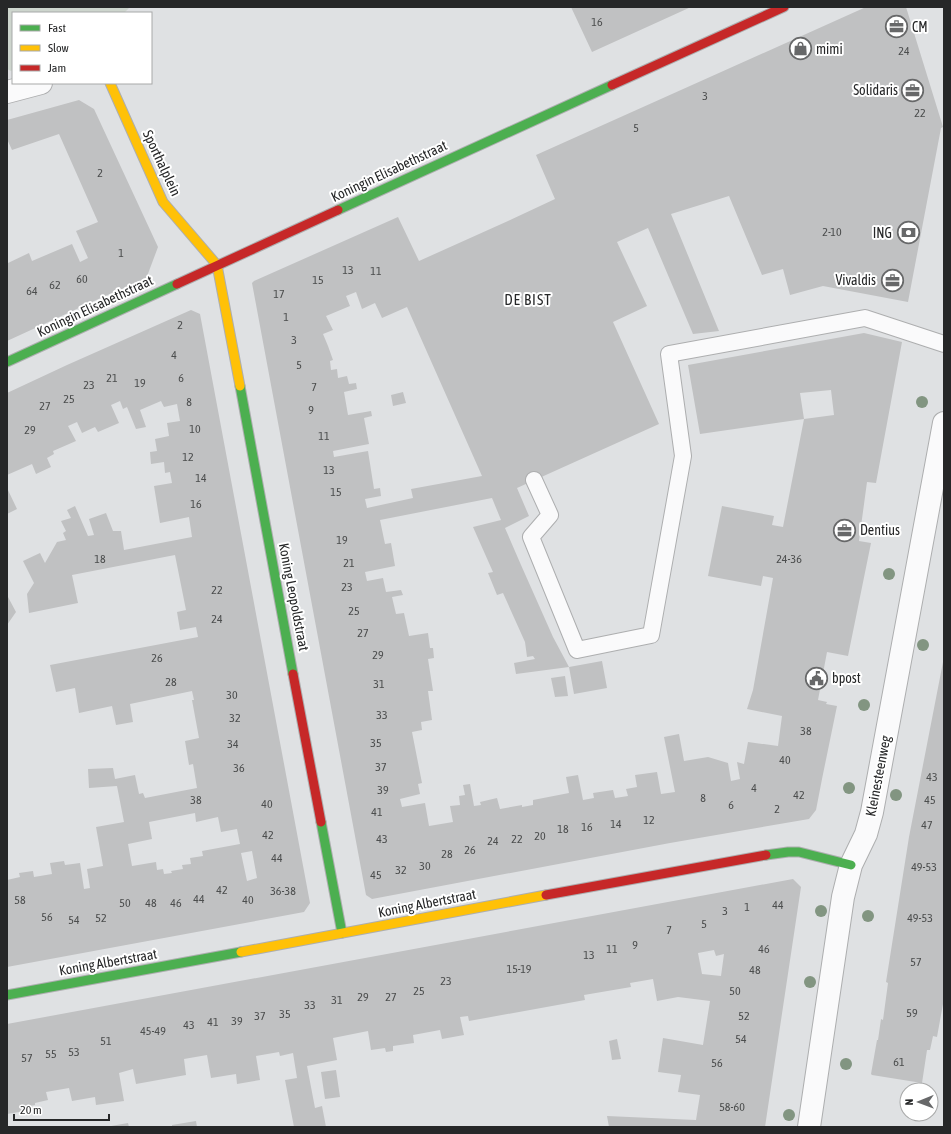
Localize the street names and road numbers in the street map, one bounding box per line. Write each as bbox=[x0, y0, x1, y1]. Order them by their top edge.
street label: Sporthalplein bbox=[140, 128, 184, 198]
street label: Koningin Elisabethstraat bbox=[329, 137, 449, 205]
street label: Koningin Elisabethstraat bbox=[35, 272, 155, 340]
street label: Koning Leopoldstraat bbox=[276, 542, 312, 652]
street label: Kleinesteenweg bbox=[862, 734, 894, 818]
street label: Koning Albertstraat bbox=[377, 886, 477, 920]
street label: Koning Albertstraat bbox=[58, 945, 158, 979]

